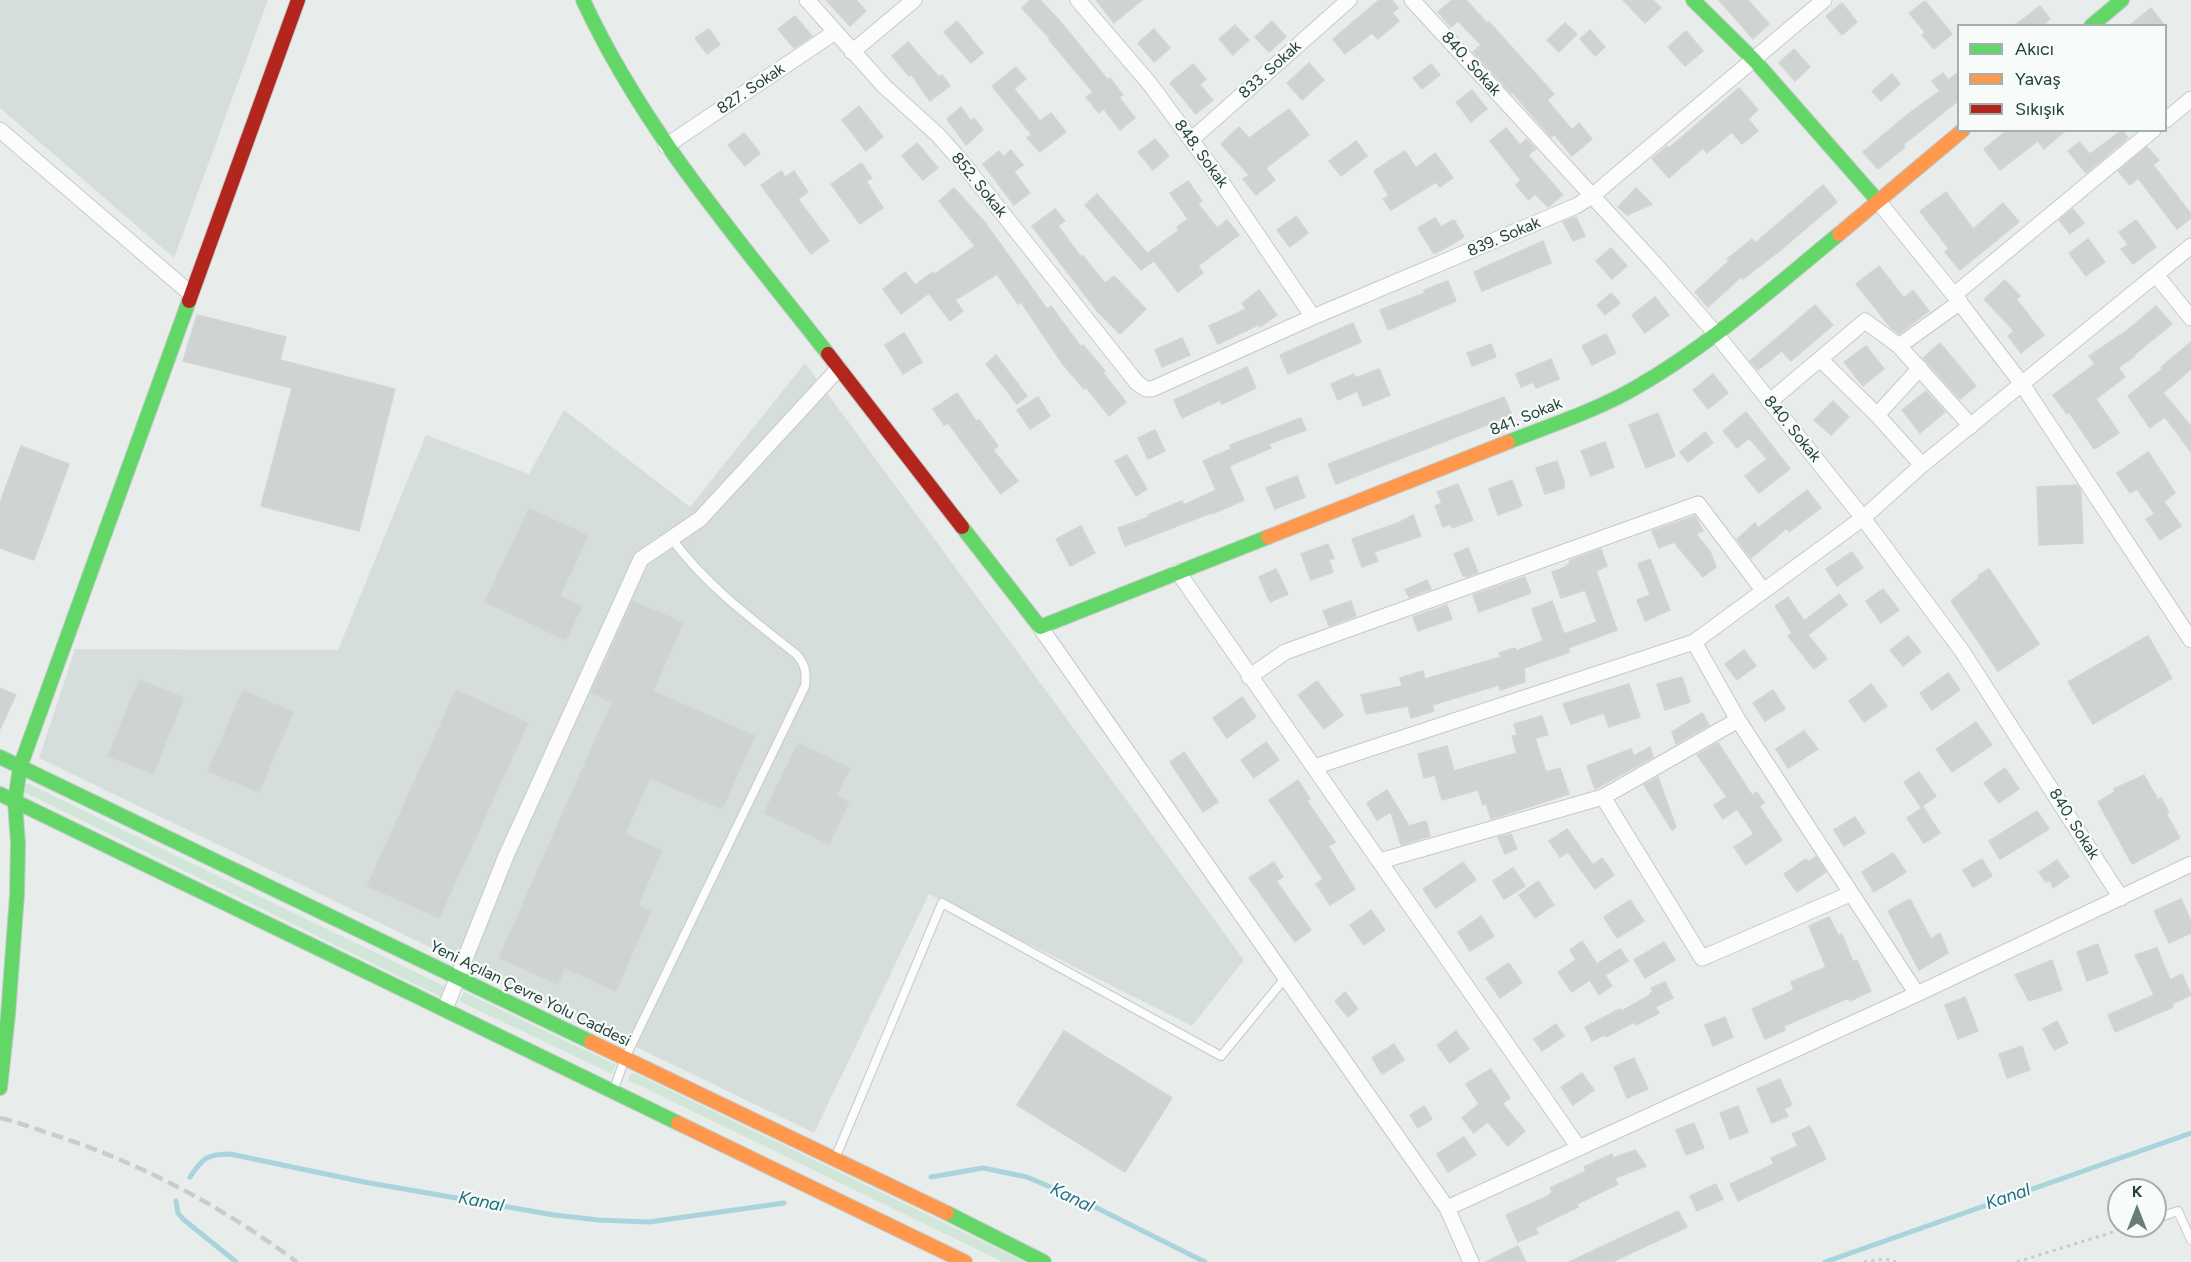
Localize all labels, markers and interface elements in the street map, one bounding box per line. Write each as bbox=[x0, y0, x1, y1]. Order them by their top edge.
legend bbox=[1957, 24, 2167, 132]
street label: 840. Sokak bbox=[1437, 28, 1505, 100]
street label: 833. Sokak bbox=[1235, 37, 1305, 103]
text: Akıcı bbox=[2015, 38, 2054, 60]
street label: 827. Sokak bbox=[714, 59, 788, 119]
text: Yavaş bbox=[2015, 68, 2061, 90]
text: Sıkışık bbox=[2015, 98, 2065, 120]
street label: 848. Sokak bbox=[1170, 116, 1232, 192]
street label: 852. Sokak bbox=[947, 149, 1011, 221]
street label: 839. Sokak bbox=[1465, 213, 1543, 261]
street label: 840. Sokak bbox=[1759, 392, 1825, 466]
street label: 841. Sokak bbox=[1487, 394, 1565, 440]
street label: 840. Sokak bbox=[2045, 785, 2103, 863]
street label: Yeni Açılan Çevre Yolu Caddesi bbox=[427, 937, 633, 1051]
water label: Kanal bbox=[1047, 1178, 1097, 1218]
north arrow bbox=[2107, 1178, 2167, 1238]
water label: Kanal bbox=[1983, 1179, 2033, 1215]
text: K bbox=[2132, 1182, 2142, 1201]
water label: Kanal bbox=[456, 1187, 506, 1217]

